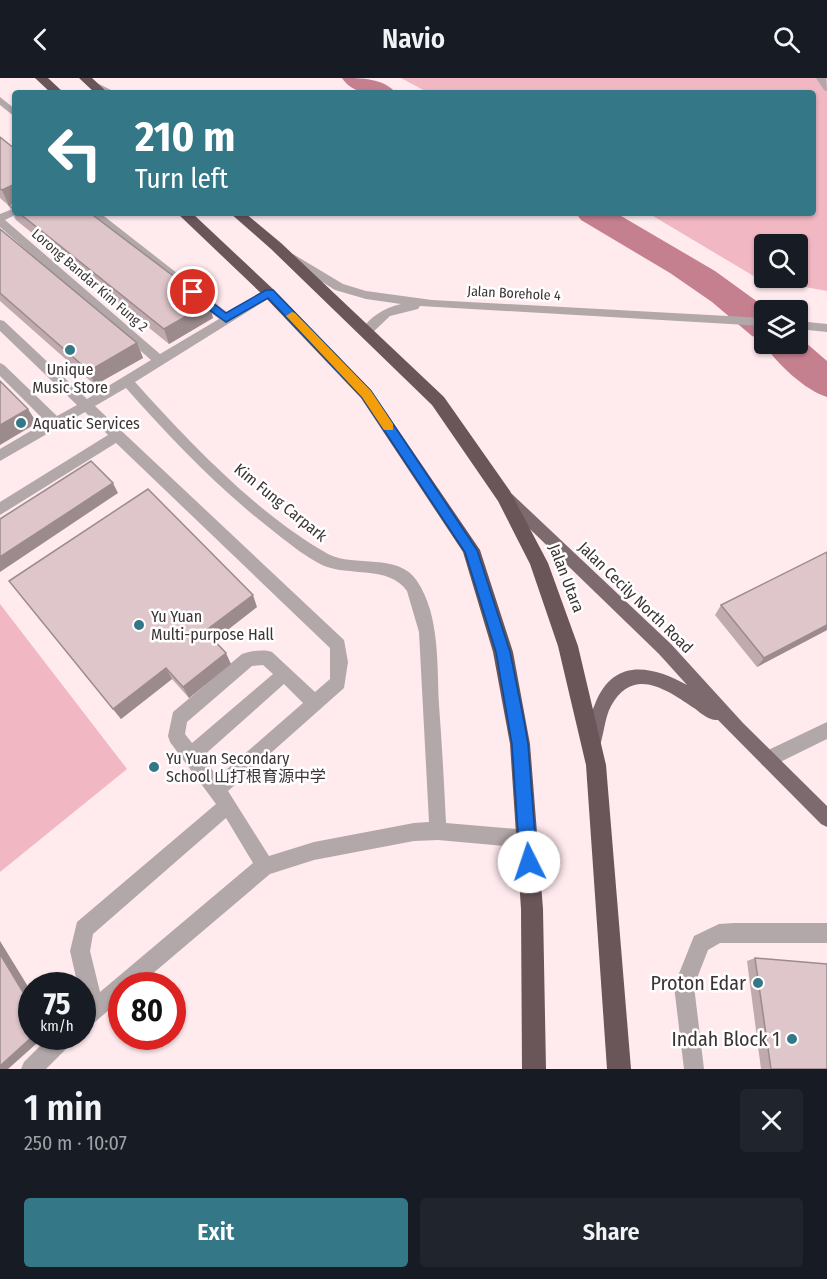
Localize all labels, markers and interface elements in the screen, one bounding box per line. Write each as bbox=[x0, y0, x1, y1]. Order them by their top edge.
icon: back bbox=[24, 23, 57, 56]
text: Navio bbox=[382, 23, 445, 55]
icon: search bbox=[770, 23, 803, 56]
text: 210 m bbox=[135, 112, 235, 162]
icon: left bbox=[36, 114, 114, 192]
text: Turn left bbox=[135, 163, 228, 195]
street label: Lorong Bandar Kim Fung 2 bbox=[28, 225, 151, 335]
map controls bbox=[754, 234, 808, 354]
button: search bbox=[754, 234, 808, 288]
pin bbox=[167, 266, 218, 317]
icon: arrive bbox=[176, 275, 209, 308]
street label: Jalan Borehole 4 bbox=[467, 283, 561, 304]
button: layers bbox=[754, 300, 808, 354]
marker: Unique Music Store bbox=[63, 343, 77, 357]
place label: Unique Music Store bbox=[32, 360, 108, 397]
place label: Aquatic Services bbox=[33, 414, 140, 433]
marker: Aquatic Services bbox=[14, 416, 28, 430]
street label: Kim Fung Carpark bbox=[231, 459, 331, 546]
street label: Jalan Cecily North Road bbox=[574, 538, 697, 657]
street label: Jalan Utara bbox=[545, 541, 588, 615]
place label: Yu Yuan Multi-purpose Hall bbox=[151, 607, 274, 644]
marker: Yu Yuan Multi-purpose Hall bbox=[132, 618, 146, 632]
place label: Yu Yuan Secondary School 山打根育源中学 bbox=[166, 749, 326, 786]
marker: Yu Yuan Secondary School 山打根育源中学 bbox=[147, 760, 161, 774]
position arrow bbox=[497, 830, 561, 894]
place label: Proton Edar bbox=[651, 971, 746, 995]
speed limit sign: 80 bbox=[108, 972, 186, 1050]
marker: Proton Edar bbox=[751, 976, 765, 990]
text: 75 bbox=[43, 986, 71, 1022]
text: km/h bbox=[40, 1017, 74, 1035]
place label: Indah Block 1 bbox=[671, 1027, 780, 1051]
marker: Indah Block 1 bbox=[785, 1032, 799, 1046]
text: 1 min bbox=[24, 1086, 102, 1130]
button: close bbox=[740, 1089, 803, 1152]
text: 250 m · 10:07 bbox=[24, 1131, 127, 1155]
button: Exit bbox=[24, 1198, 408, 1267]
button: Share bbox=[420, 1198, 803, 1267]

